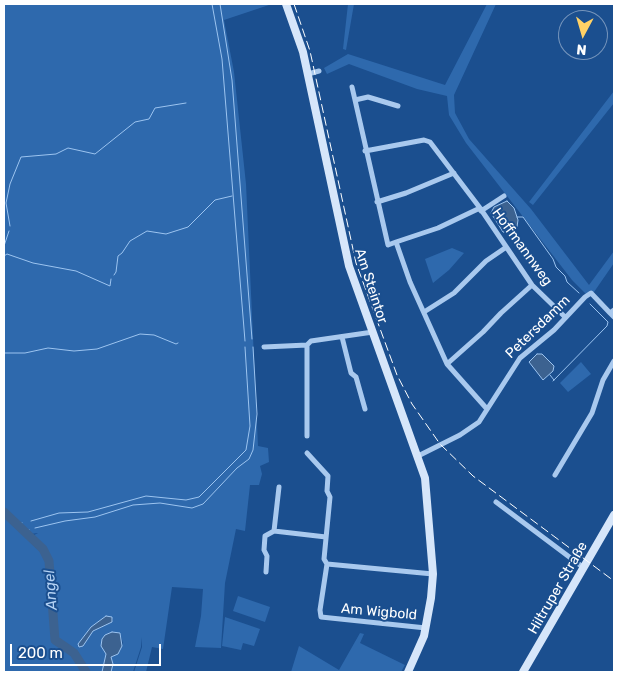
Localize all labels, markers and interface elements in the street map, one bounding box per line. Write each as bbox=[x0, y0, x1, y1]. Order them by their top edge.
north arrow bbox=[558, 10, 608, 60]
text: N bbox=[576, 40, 587, 58]
street label: Hoffmannweg bbox=[488, 205, 556, 289]
street label: Am Steintor bbox=[351, 246, 391, 326]
street label: Petersdamm bbox=[502, 292, 574, 362]
street label: Hiltruper Straße bbox=[525, 539, 591, 637]
water label: Angel bbox=[41, 569, 61, 611]
street label: Am Wigbold bbox=[340, 600, 418, 624]
scale bar bbox=[12, 634, 164, 666]
text: 200 m bbox=[18, 644, 63, 662]

